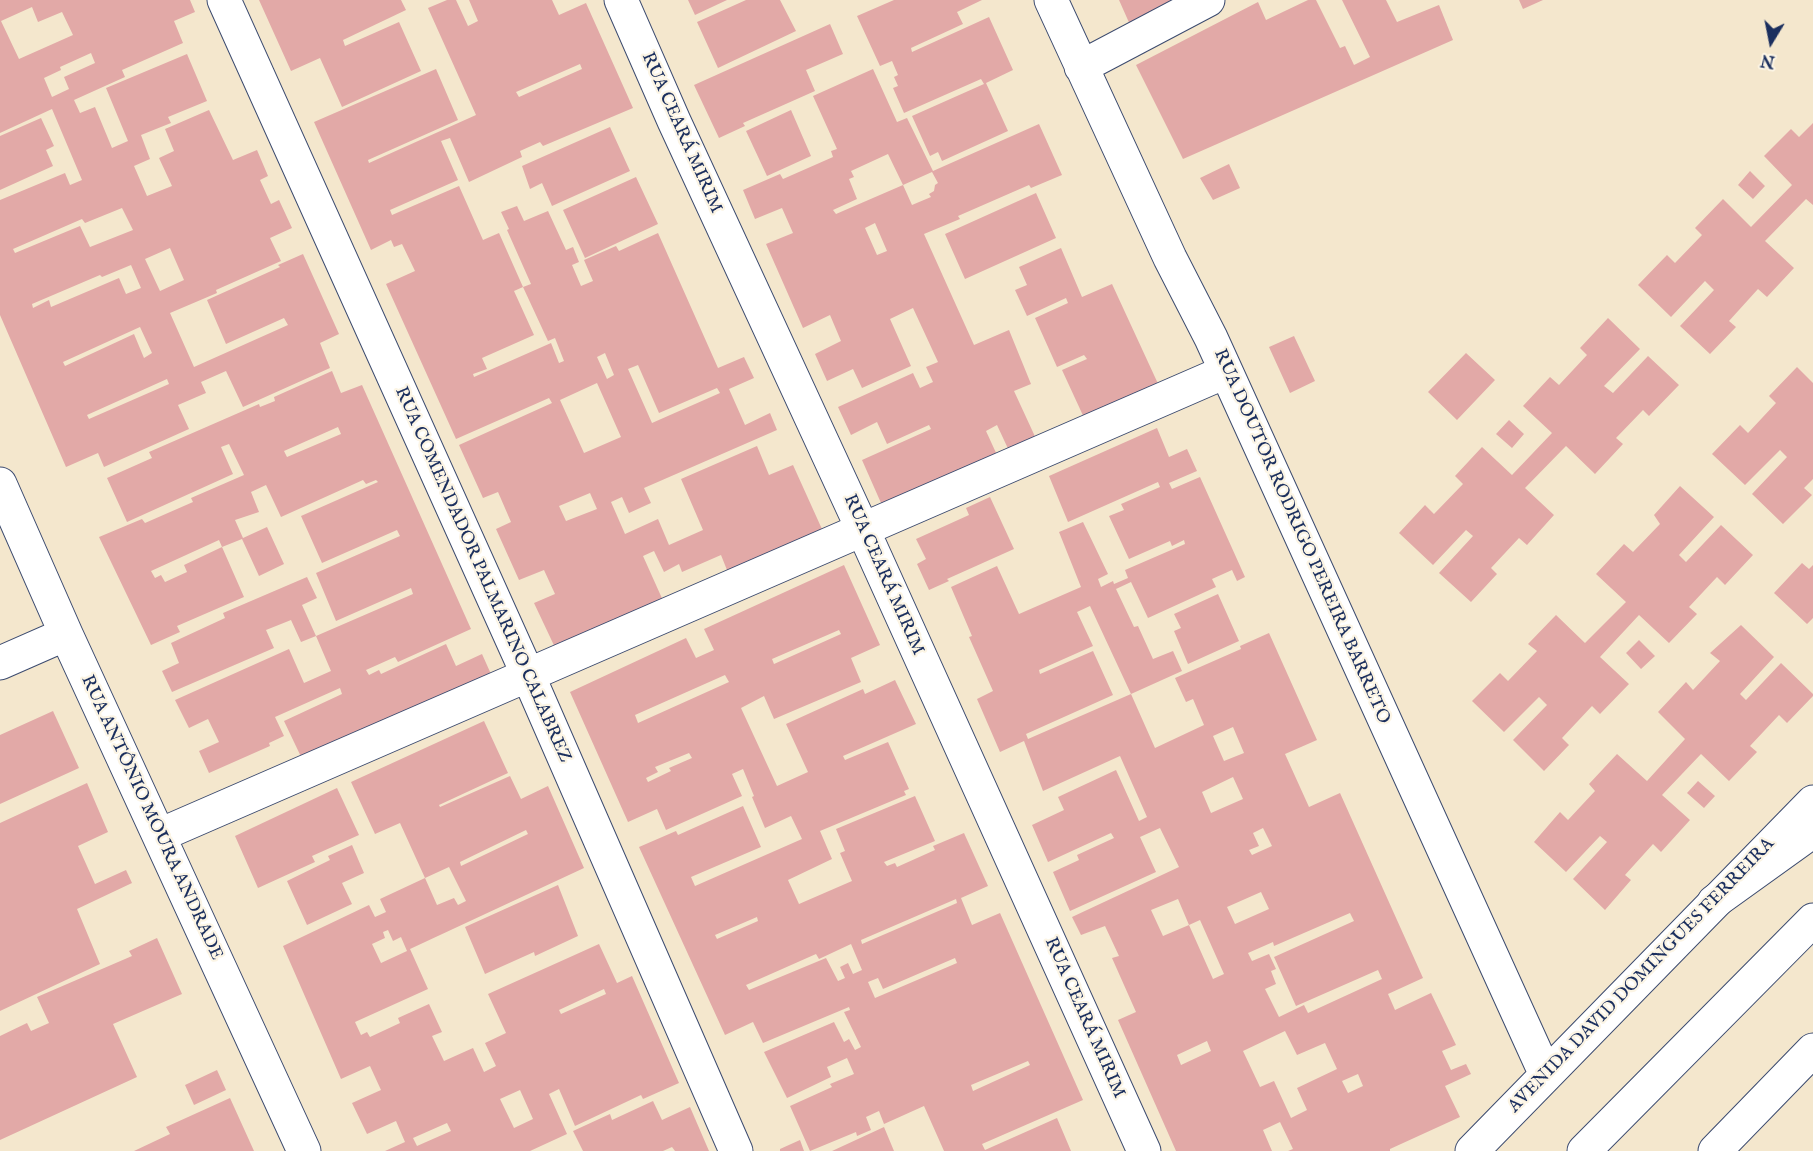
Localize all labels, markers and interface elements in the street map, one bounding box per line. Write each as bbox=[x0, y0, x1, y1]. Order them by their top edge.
north arrow bbox=[1741, 12, 1801, 72]
street label: RUA CEARÁ MIRIM bbox=[636, 49, 726, 217]
text: N bbox=[1759, 49, 1776, 71]
street label: RUA DOUTOR RODRIGO PEREIRA BARRETO bbox=[1208, 346, 1394, 728]
street label: RUA COMENDADOR PALMARINO CALABREZ bbox=[389, 384, 575, 766]
street label: RUA CEARÁ MIRIM bbox=[838, 491, 928, 659]
street label: RUA ANTÔNIO MOURA ANDRADE bbox=[75, 672, 227, 964]
street label: AVENIDA DAVID DOMINGUES FERREIRA bbox=[1504, 834, 1780, 1118]
street label: RUA CEARÁ MIRIM bbox=[1039, 934, 1129, 1102]

